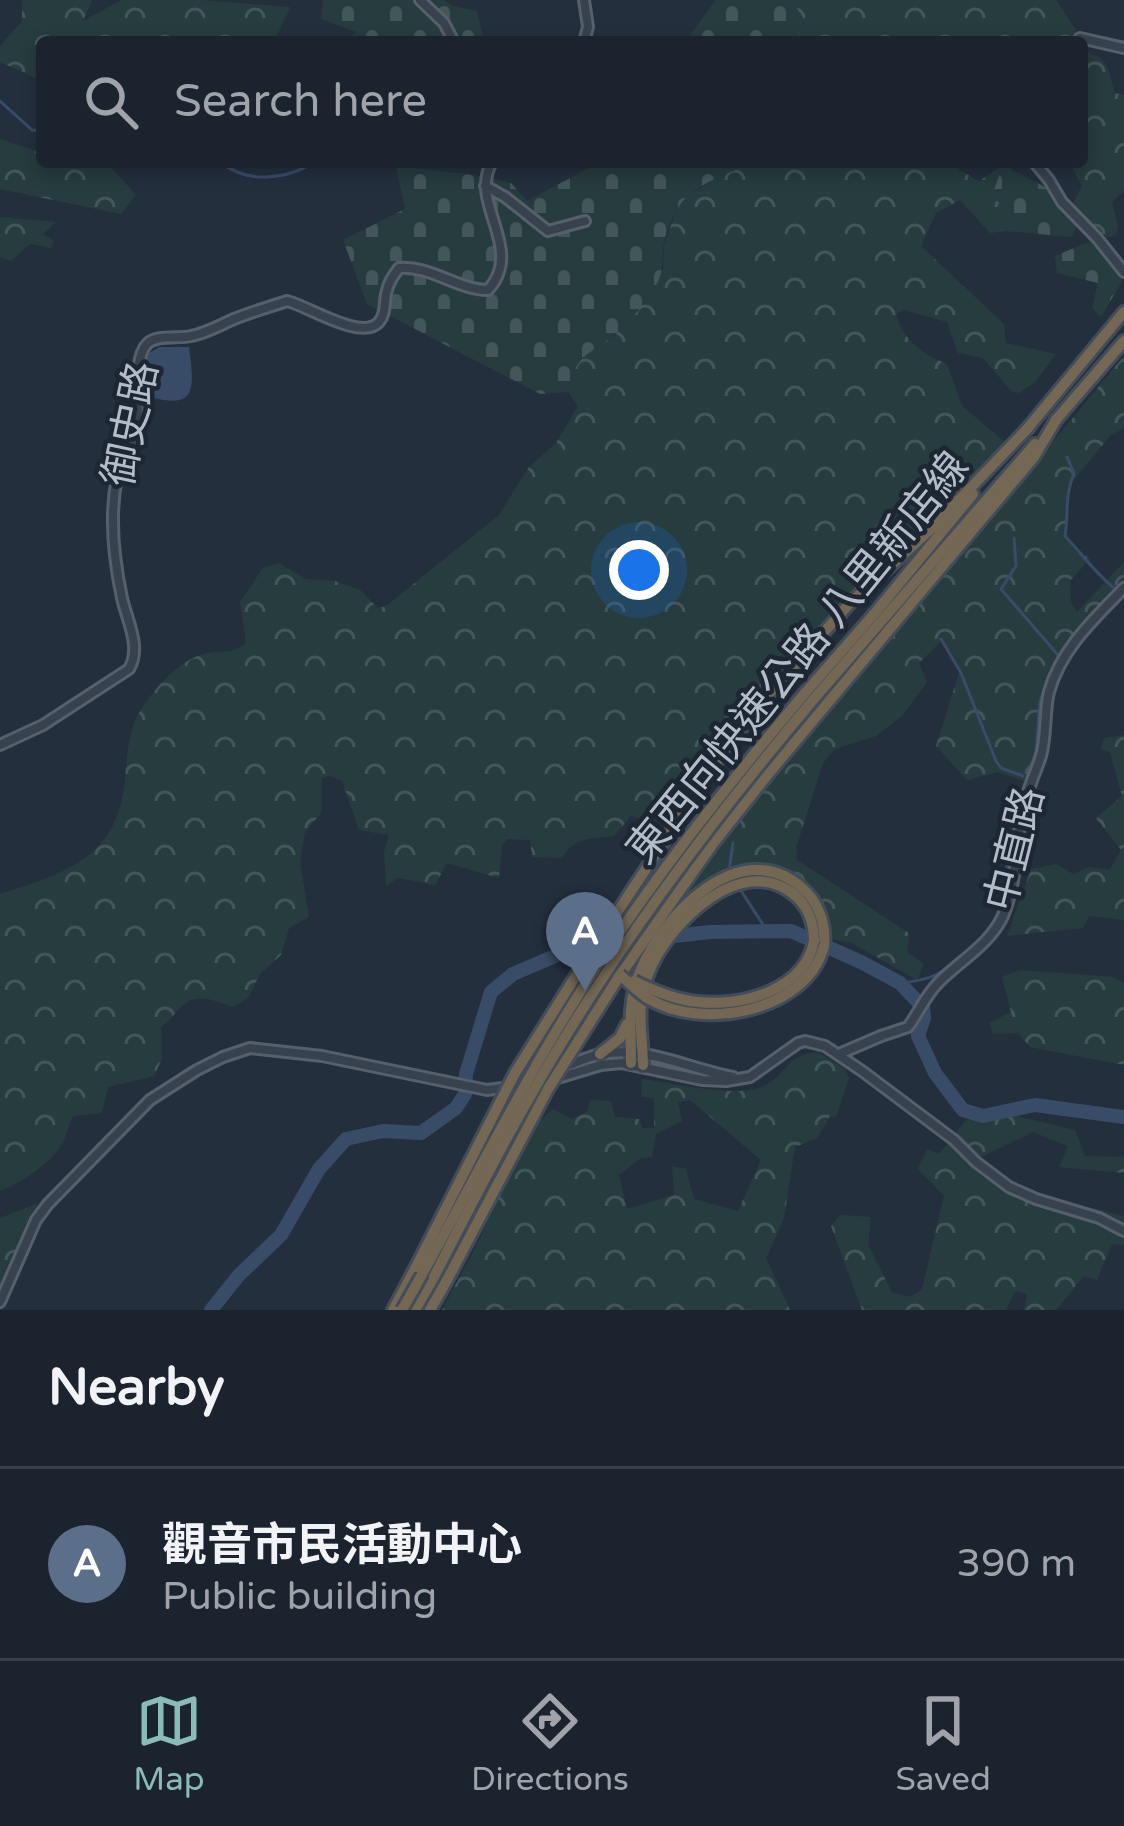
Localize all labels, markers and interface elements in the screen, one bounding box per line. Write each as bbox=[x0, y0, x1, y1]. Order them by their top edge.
search box bbox=[36, 36, 1088, 168]
icon: search bbox=[78, 69, 144, 135]
text: Search here bbox=[174, 75, 427, 129]
street label: 御史路 bbox=[93, 357, 169, 491]
street label: 東西向快速公路 八里新店線 bbox=[616, 442, 980, 874]
your location bbox=[609, 540, 669, 600]
street label: 中直路 bbox=[975, 782, 1055, 916]
pin: A bbox=[546, 892, 624, 991]
text: Nearby bbox=[48, 1357, 225, 1419]
text: 觀音市民活動中心 bbox=[162, 1519, 522, 1573]
text: A bbox=[72, 1540, 102, 1587]
text: 390 m bbox=[957, 1540, 1076, 1587]
text: Public building bbox=[162, 1573, 437, 1620]
tab: Map bbox=[133, 1688, 205, 1799]
tab: Directions bbox=[471, 1688, 629, 1799]
tab: Saved bbox=[895, 1688, 991, 1799]

